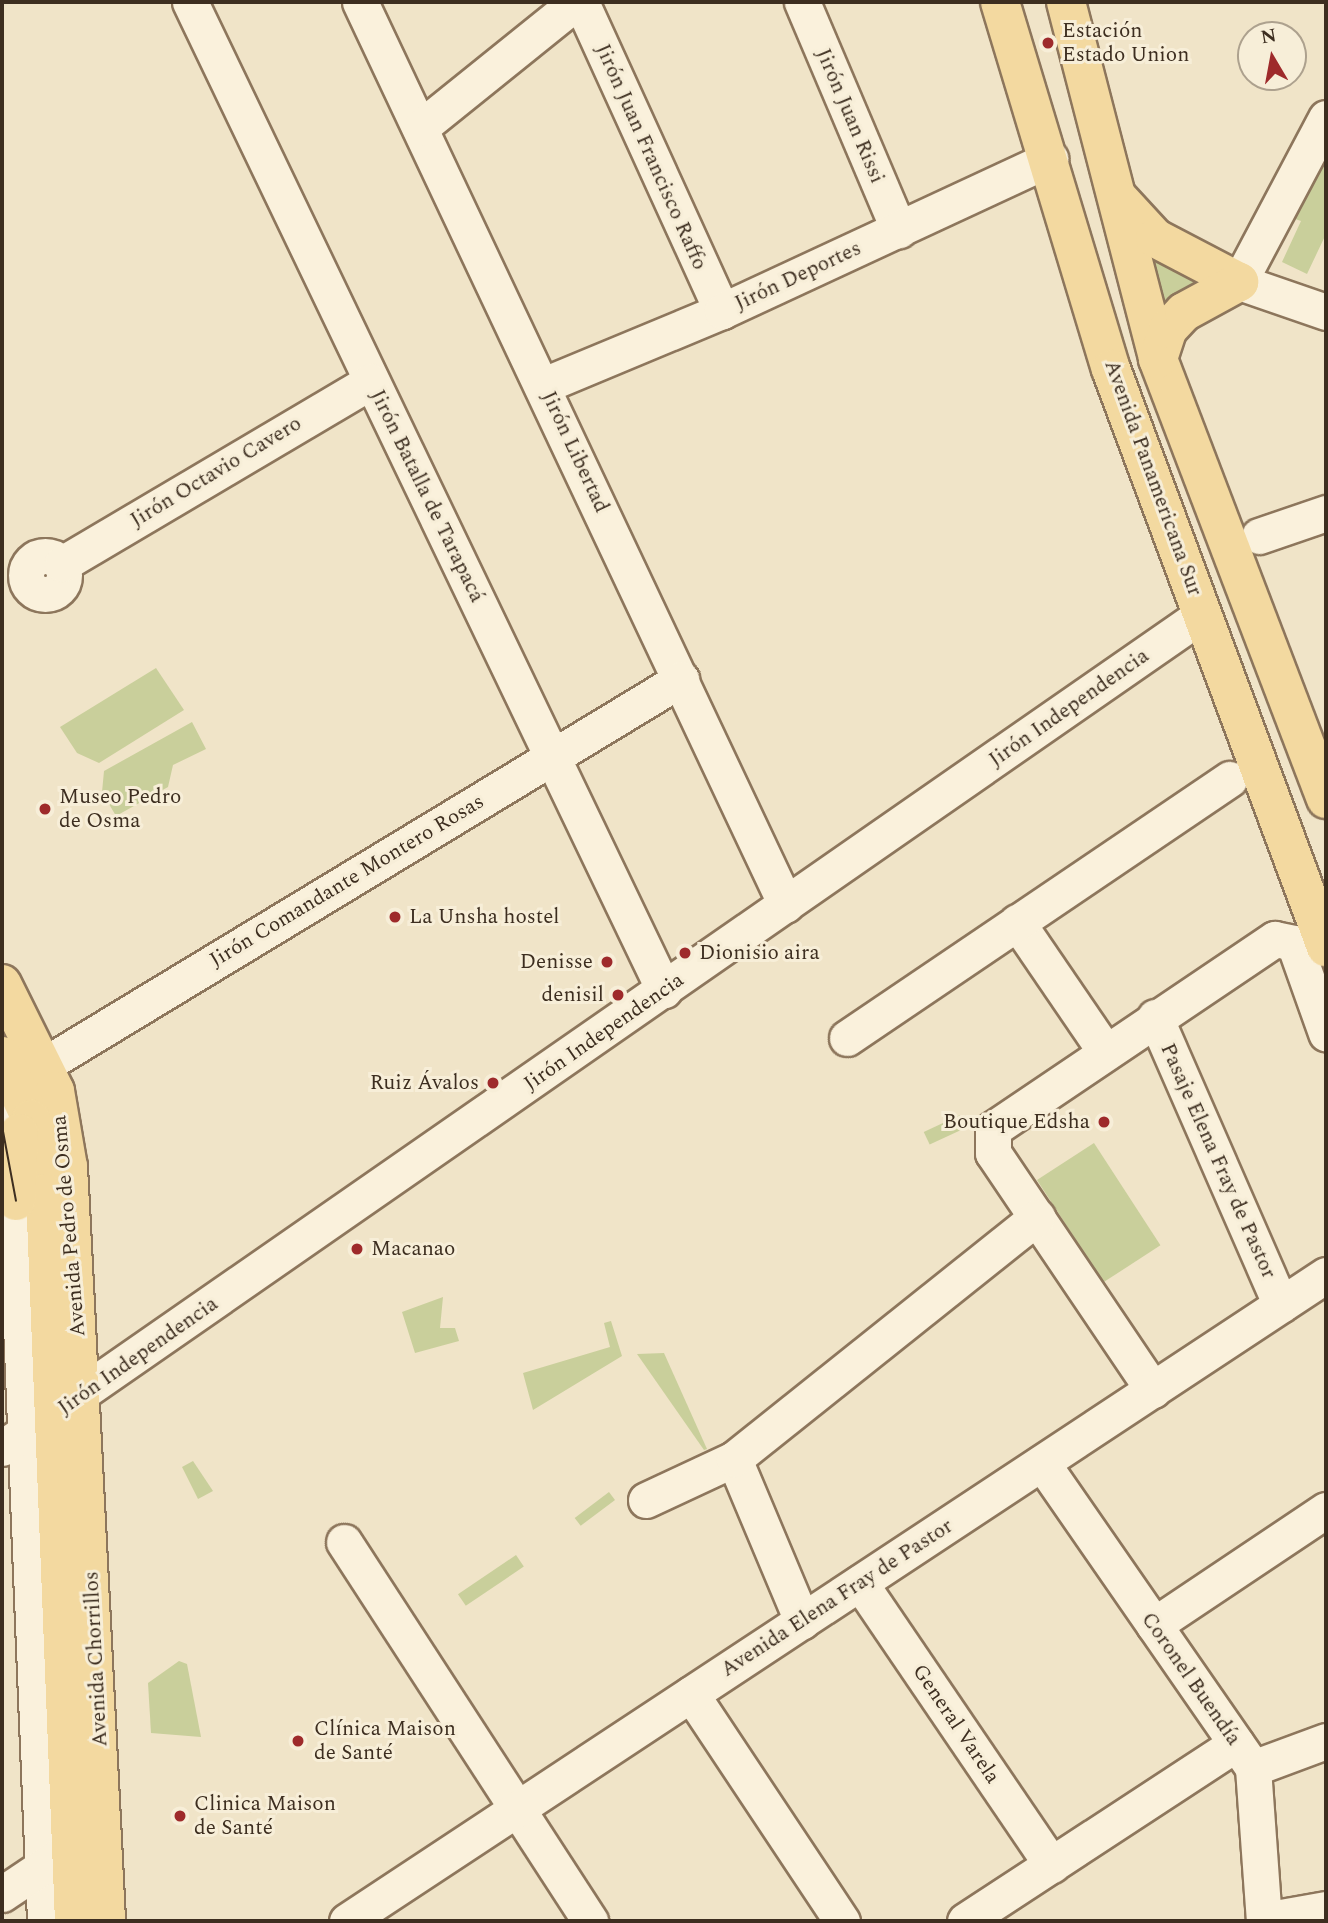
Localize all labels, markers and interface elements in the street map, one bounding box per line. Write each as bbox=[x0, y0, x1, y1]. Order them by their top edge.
place label: Estación Estado Union bbox=[1062, 18, 1189, 68]
north arrow bbox=[1237, 21, 1307, 91]
text: N bbox=[1258, 21, 1279, 52]
marker: Estación Estado Union bbox=[1040, 35, 1056, 51]
street label: Jirón Juan Francisco Raffo bbox=[590, 40, 712, 274]
street label: Jirón Juan Rissi bbox=[810, 45, 890, 187]
street label: Jirón Deportes bbox=[731, 236, 865, 316]
street label: Avenida Panamericana Sur bbox=[1099, 357, 1207, 599]
street label: Jirón Batalla de Tarapacá bbox=[365, 386, 489, 606]
street label: Jirón Libertad bbox=[536, 387, 614, 517]
street label: Jirón Octavio Cavero bbox=[126, 411, 306, 533]
street label: Jirón Independencia bbox=[984, 643, 1154, 773]
place label: Museo Pedro de Osma bbox=[59, 784, 181, 834]
street label: Jirón Comandante Montero Rosas bbox=[205, 789, 489, 973]
marker: Museo Pedro de Osma bbox=[37, 801, 53, 817]
place label: La Unsha hostel bbox=[409, 904, 559, 930]
marker: La Unsha hostel bbox=[387, 909, 403, 925]
place label: Dionisio aira bbox=[699, 940, 820, 966]
marker: Dionisio aira bbox=[677, 945, 693, 961]
place label: Denisse bbox=[520, 949, 593, 975]
marker: Denisse bbox=[599, 954, 615, 970]
street label: Jirón Independencia bbox=[519, 967, 689, 1097]
place label: denisil bbox=[542, 982, 604, 1008]
marker: denisil bbox=[610, 987, 626, 1003]
street label: Pasaje Elena Fray de Pastor bbox=[1155, 1039, 1281, 1283]
place label: Ruiz Ávalos bbox=[370, 1070, 479, 1096]
marker: Ruiz Ávalos bbox=[485, 1075, 501, 1091]
place label: Boutique Edsha bbox=[943, 1109, 1090, 1135]
street label: Avenida Pedro de Osma bbox=[47, 1114, 91, 1338]
marker: Boutique Edsha bbox=[1096, 1114, 1112, 1130]
place label: Macanao bbox=[371, 1236, 455, 1262]
marker: Macanao bbox=[349, 1241, 365, 1257]
street label: Jirón Independencia bbox=[53, 1291, 223, 1421]
street label: Avenida Elena Fray de Pastor bbox=[716, 1514, 958, 1682]
street label: Avenida Chorrillos bbox=[79, 1571, 113, 1747]
street label: Coronel Buendía bbox=[1136, 1608, 1246, 1750]
street label: General Varela bbox=[907, 1660, 1005, 1788]
place label: Clínica Maison de Santé bbox=[314, 1716, 456, 1766]
marker: Clínica Maison de Santé bbox=[288, 1731, 308, 1751]
place label: Clinica Maison de Santé bbox=[194, 1791, 336, 1841]
marker: Clinica Maison de Santé bbox=[172, 1808, 188, 1824]

